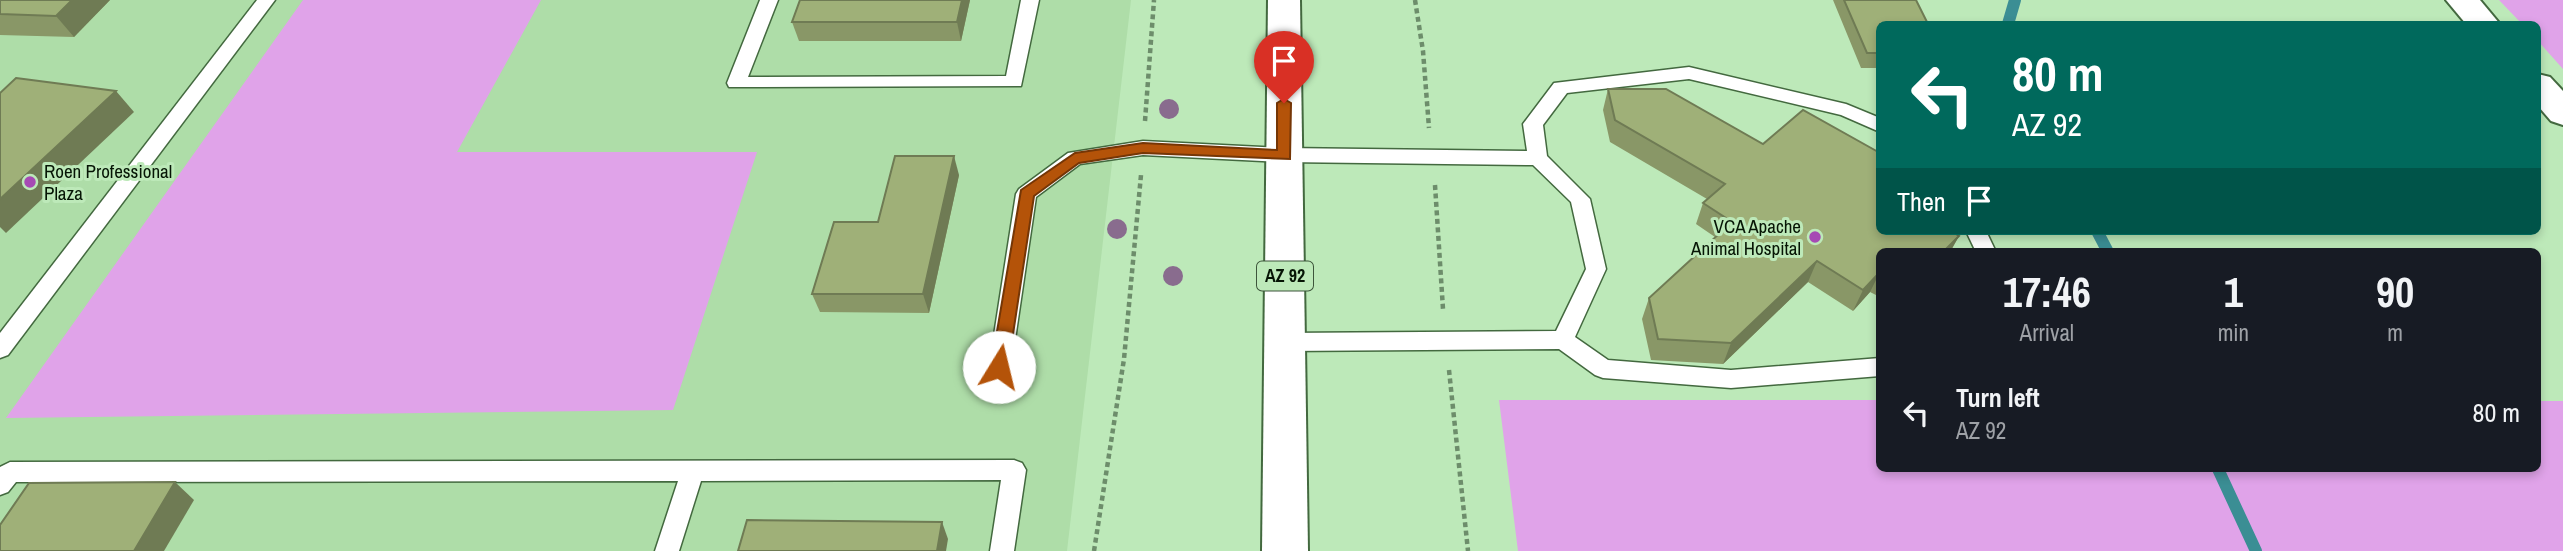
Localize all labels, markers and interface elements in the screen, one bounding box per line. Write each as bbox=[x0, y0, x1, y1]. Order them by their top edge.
pin bbox=[1254, 31, 1314, 103]
text: 80 m bbox=[2012, 40, 2104, 106]
icon: arrive bbox=[1265, 42, 1303, 80]
icon: left bbox=[1897, 49, 1988, 140]
text: AZ 92 bbox=[2012, 103, 2082, 146]
place label: Roen Professional Plaza bbox=[44, 158, 172, 206]
marker: Roen Professional Plaza bbox=[22, 174, 38, 190]
icon: arrive bbox=[1960, 182, 1998, 220]
text: Then bbox=[1897, 184, 1946, 219]
place label: VCA Apache Animal Hospital bbox=[1690, 213, 1801, 261]
marker: VCA Apache Animal Hospital bbox=[1807, 229, 1823, 245]
road number: AZ 92 bbox=[1257, 262, 1313, 290]
text: 17:46 bbox=[2003, 264, 2091, 320]
text: 1 bbox=[2224, 264, 2243, 320]
text: 90 bbox=[2376, 264, 2414, 320]
text: Arrival bbox=[2020, 317, 2074, 348]
text: min bbox=[2218, 317, 2249, 348]
text: m bbox=[2387, 317, 2403, 348]
position arrow bbox=[962, 330, 1036, 404]
text: Turn left bbox=[1956, 380, 2040, 415]
icon: left bbox=[1897, 394, 1935, 432]
text: 80 m bbox=[2473, 395, 2520, 430]
text: AZ 92 bbox=[1956, 415, 2006, 446]

